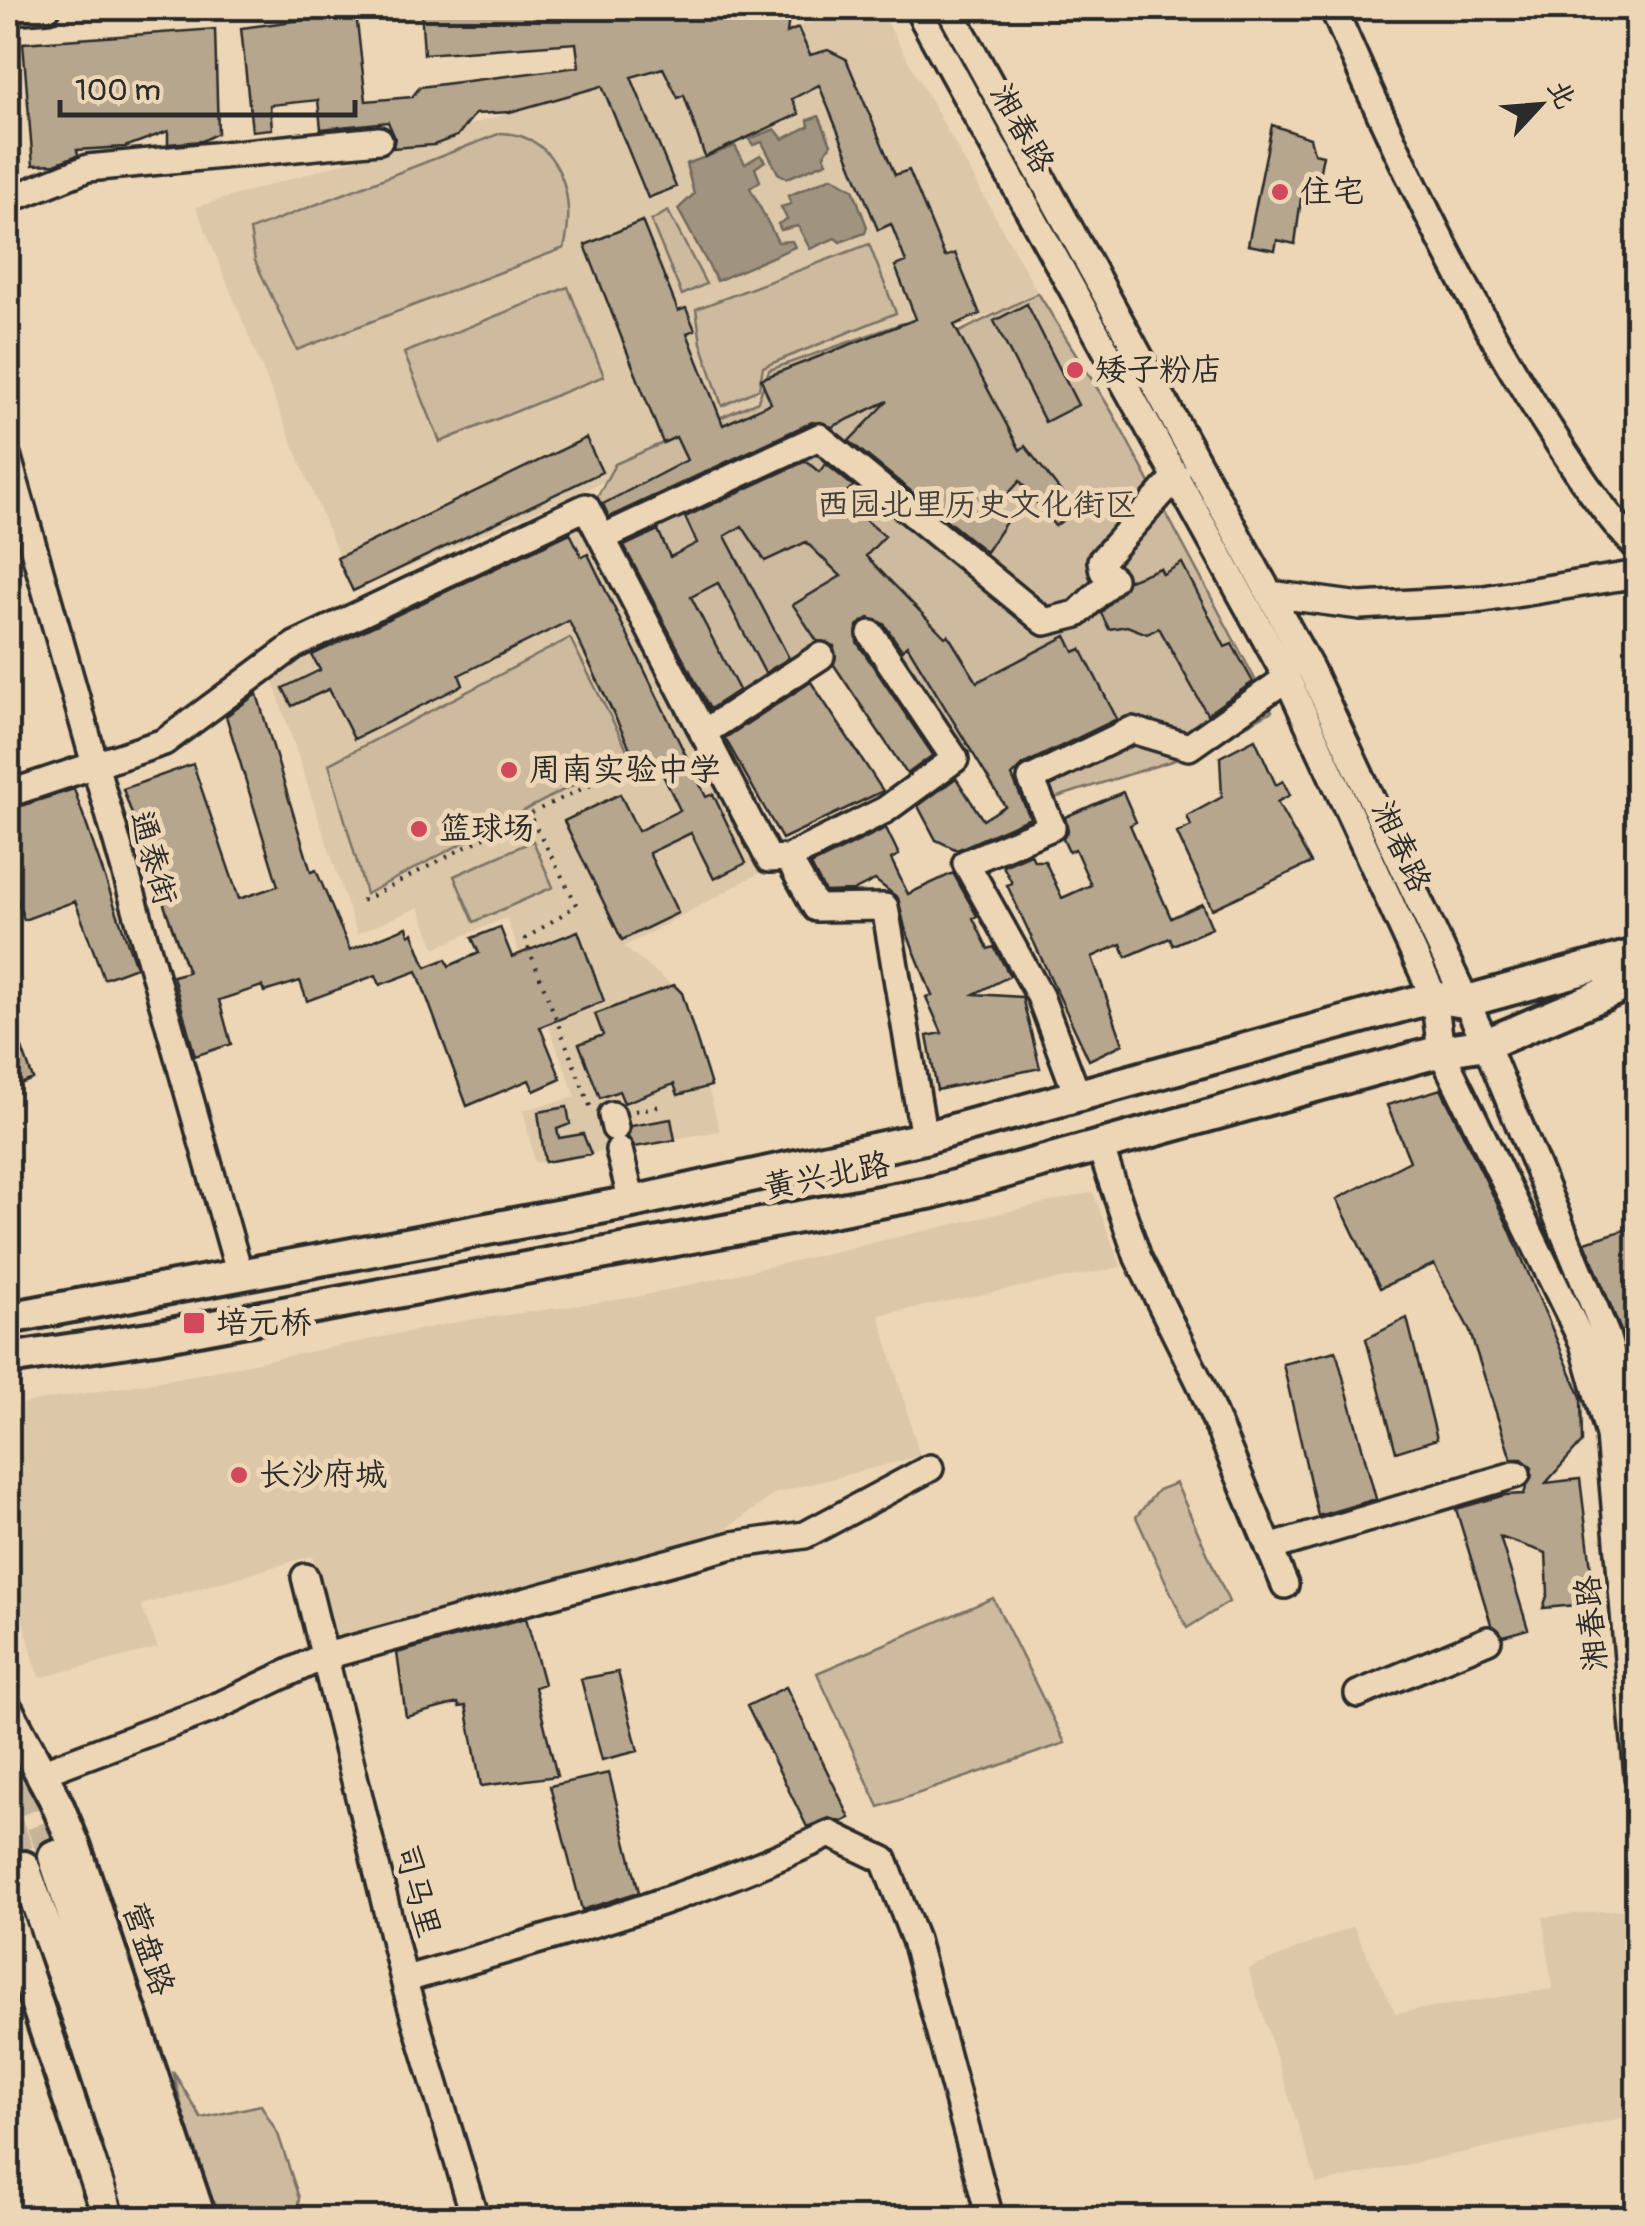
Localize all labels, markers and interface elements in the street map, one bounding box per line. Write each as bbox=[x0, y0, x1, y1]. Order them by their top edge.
scale bar bbox=[60, 55, 355, 117]
north arrow bbox=[1490, 55, 1590, 155]
text: 100 m bbox=[75, 72, 161, 109]
text: 北 bbox=[1539, 74, 1583, 115]
street label: 湘春路 bbox=[981, 77, 1063, 181]
place label: 住宅 bbox=[1300, 172, 1364, 212]
marker: 住宅 bbox=[1269, 181, 1291, 203]
place label: 矮子粉店 bbox=[1095, 350, 1223, 390]
marker: 矮子粉店 bbox=[1064, 359, 1086, 381]
park label: 西园北里历史文化街区 bbox=[817, 485, 1137, 525]
place label: 周南实验中学 bbox=[529, 750, 721, 790]
marker: 周南实验中学 bbox=[498, 759, 520, 781]
street label: 湘春路 bbox=[1363, 795, 1439, 899]
street label: 通泰街 bbox=[121, 806, 185, 910]
place label: 篮球场 bbox=[439, 809, 535, 849]
marker: 篮球场 bbox=[408, 818, 430, 840]
street label: 黄兴北路 bbox=[760, 1144, 894, 1208]
place label: 培元桥 bbox=[216, 1303, 312, 1343]
marker: 培元桥 bbox=[181, 1310, 207, 1336]
place label: 长沙府城 bbox=[259, 1455, 387, 1495]
marker: 长沙府城 bbox=[228, 1464, 250, 1486]
street label: 湘春路 bbox=[1568, 1573, 1616, 1673]
street label: 司马里 bbox=[385, 1839, 449, 1943]
street label: 营盘路 bbox=[113, 1897, 183, 2001]

